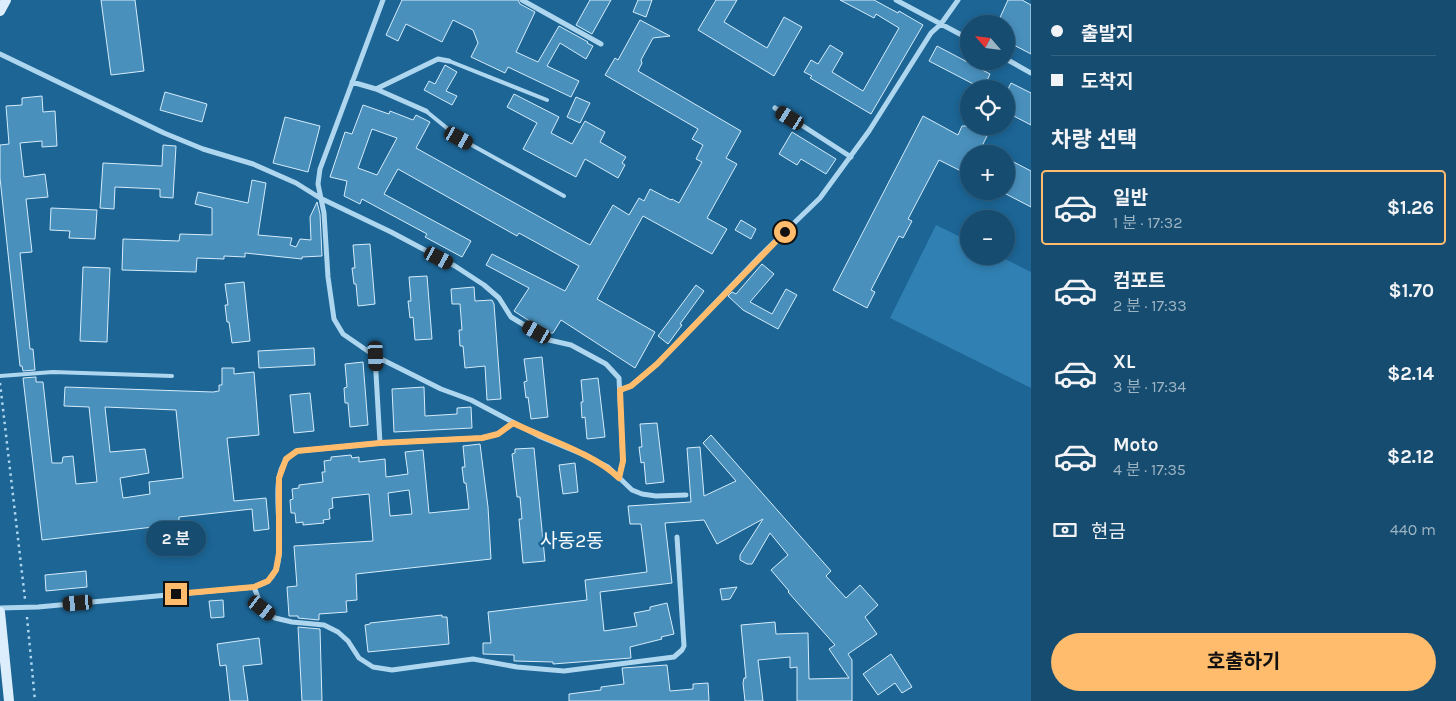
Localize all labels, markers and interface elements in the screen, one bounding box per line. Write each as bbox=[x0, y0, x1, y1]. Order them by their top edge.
north arrow bbox=[960, 15, 1015, 70]
map controls bbox=[960, 15, 1015, 265]
text: 출발지 bbox=[1081, 23, 1133, 45]
text: 도착지 bbox=[1081, 71, 1133, 93]
button: locate bbox=[960, 80, 1015, 135]
car bbox=[773, 104, 806, 132]
car bbox=[442, 124, 475, 152]
text: 차량 선택 bbox=[1051, 127, 1138, 153]
button: + bbox=[960, 145, 1015, 200]
icon: car bbox=[1053, 185, 1098, 230]
text: 일반 bbox=[1113, 187, 1148, 209]
text: $1.26 bbox=[1387, 197, 1434, 219]
button: − bbox=[960, 210, 1015, 265]
text: 1 분 · 17:32 bbox=[1113, 213, 1182, 232]
route start bbox=[774, 221, 796, 243]
car bbox=[422, 244, 455, 272]
icon: car bbox=[1053, 268, 1098, 313]
text: 컴포트 bbox=[1113, 270, 1165, 292]
text: $1.70 bbox=[1389, 280, 1434, 302]
text: 2 분 · 17:33 bbox=[1113, 296, 1187, 315]
car bbox=[520, 318, 553, 346]
car bbox=[367, 341, 384, 371]
icon: car bbox=[1053, 351, 1098, 396]
text: XL bbox=[1113, 351, 1135, 373]
text: $2.14 bbox=[1387, 363, 1434, 385]
text: 3 분 · 17:34 bbox=[1113, 377, 1186, 396]
icon: car bbox=[1053, 434, 1098, 479]
text: Moto bbox=[1113, 434, 1159, 456]
text: $2.12 bbox=[1387, 446, 1434, 468]
text: 4 분 · 17:35 bbox=[1113, 460, 1186, 479]
icon: cash bbox=[1051, 516, 1079, 544]
text: 440 m bbox=[1390, 520, 1436, 539]
text: 현금 bbox=[1091, 521, 1126, 543]
callout: 2 분 bbox=[146, 522, 206, 556]
text: 2 분 bbox=[162, 529, 190, 548]
district label: 사동2동 bbox=[540, 530, 604, 552]
route end bbox=[165, 583, 187, 605]
car bbox=[245, 593, 278, 623]
car bbox=[62, 594, 93, 612]
button: 호출하기 bbox=[1051, 633, 1436, 691]

